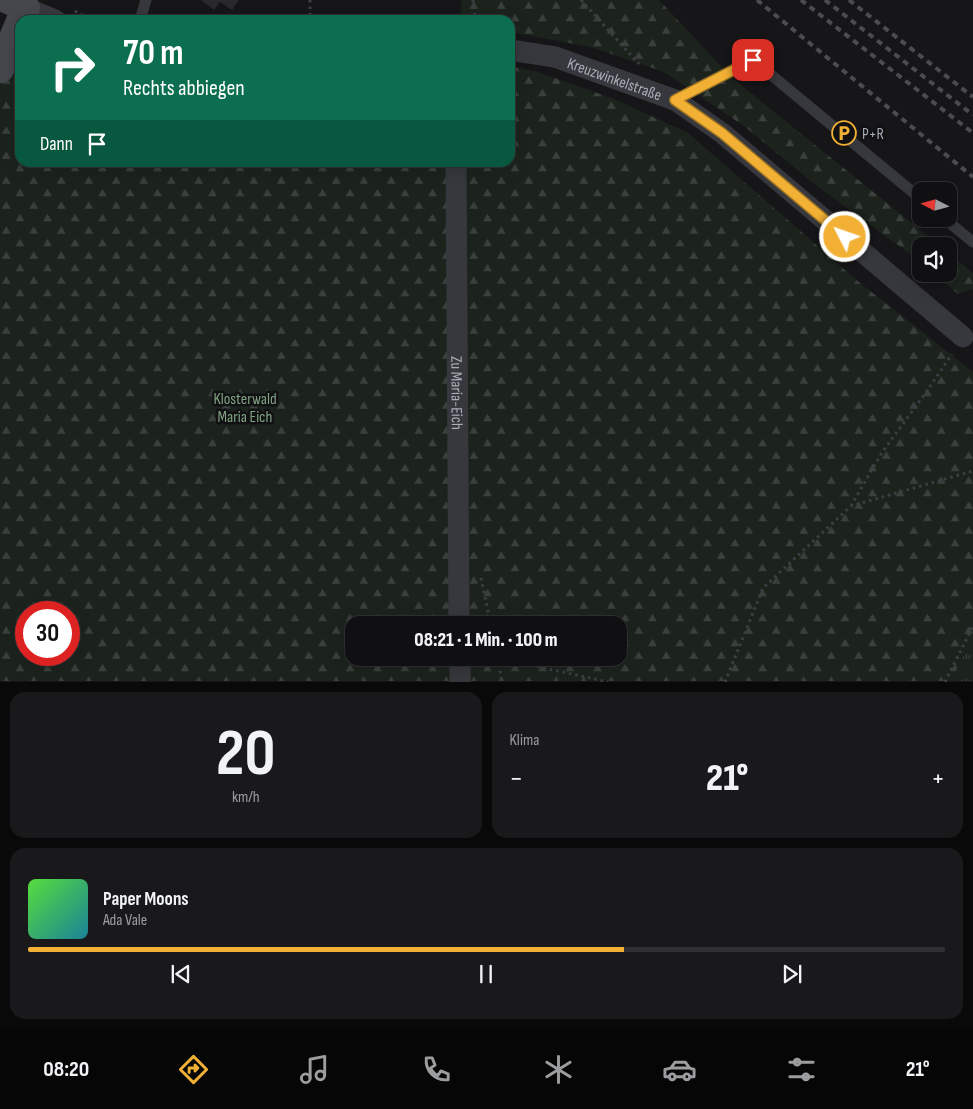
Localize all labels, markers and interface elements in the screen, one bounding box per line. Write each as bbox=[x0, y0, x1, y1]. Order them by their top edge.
text: 70 m bbox=[123, 32, 183, 75]
icon: right bbox=[40, 35, 105, 100]
pin bbox=[732, 39, 774, 81]
icon: arrive bbox=[739, 46, 767, 74]
street label: Kreuzwinkelstraße bbox=[565, 54, 664, 105]
text: Rechts abbiegen bbox=[123, 75, 245, 102]
parking icon: P+R bbox=[831, 120, 857, 146]
place label: P+R bbox=[862, 125, 884, 144]
icon: arrive bbox=[83, 130, 111, 158]
text: Dann bbox=[40, 133, 73, 156]
north arrow bbox=[912, 182, 958, 228]
map controls bbox=[912, 182, 957, 282]
position arrow bbox=[818, 210, 870, 262]
button: sound bbox=[912, 237, 957, 282]
street label: Zu Maria-Eich bbox=[446, 356, 466, 430]
park label: Klosterwald Maria Eich bbox=[213, 390, 277, 427]
speed limit sign: 30 bbox=[15, 601, 80, 666]
text: 08:21 · 1 Min. · 100 m bbox=[414, 629, 558, 652]
text: 20 bbox=[216, 716, 275, 794]
text: Klima bbox=[510, 731, 540, 750]
text: 21° bbox=[706, 756, 748, 801]
text: − bbox=[510, 762, 523, 795]
text: + bbox=[931, 762, 945, 795]
text: km/h bbox=[232, 788, 260, 807]
text: Paper Moons bbox=[103, 888, 189, 911]
text: Ada Vale bbox=[103, 911, 147, 930]
icon: previous bbox=[167, 960, 195, 988]
icon: pause bbox=[472, 960, 500, 988]
icon: next bbox=[778, 960, 806, 988]
icon: directions bbox=[176, 1052, 211, 1087]
icon: music bbox=[297, 1052, 332, 1087]
icon: phone bbox=[419, 1052, 454, 1087]
icon: climate bbox=[541, 1052, 576, 1087]
icon: car bbox=[662, 1052, 697, 1087]
icon: filters bbox=[784, 1052, 819, 1087]
text: 08:20 bbox=[43, 1056, 89, 1083]
text: 21° bbox=[906, 1056, 930, 1083]

